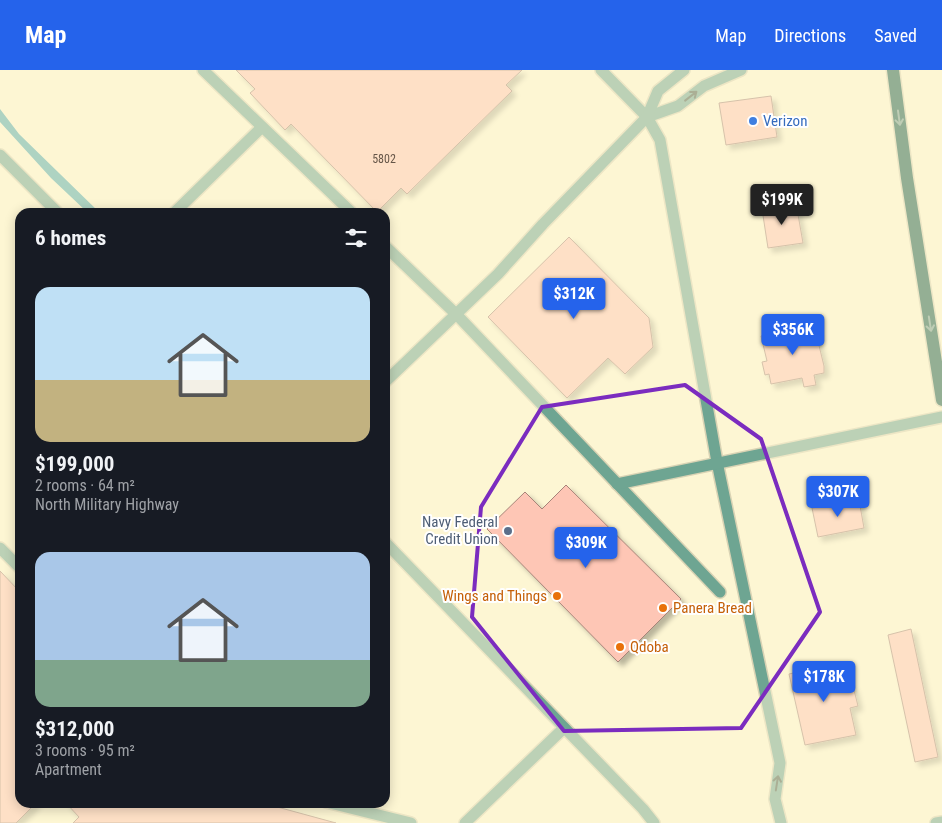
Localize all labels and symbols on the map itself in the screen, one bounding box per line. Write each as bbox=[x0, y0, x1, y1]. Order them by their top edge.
one-way arrow bbox=[684, 90, 697, 101]
one-way arrow bbox=[894, 110, 904, 126]
place label: Verizon bbox=[763, 112, 807, 130]
marker: Verizon bbox=[747, 115, 759, 127]
house number: 5802 bbox=[372, 152, 396, 166]
pin: $199K bbox=[747, 184, 817, 226]
pin: $312K bbox=[539, 278, 609, 320]
pin: $356K bbox=[758, 314, 828, 356]
one-way arrow bbox=[925, 315, 935, 331]
pin: $307K bbox=[803, 476, 873, 518]
place label: Navy Federal Credit Union bbox=[422, 513, 498, 548]
marker: Navy Federal Credit Union bbox=[502, 525, 514, 537]
pin: $309K bbox=[551, 526, 621, 569]
place label: Wings and Things bbox=[442, 587, 547, 605]
marker: Wings and Things bbox=[551, 590, 563, 602]
place label: Panera Bread bbox=[673, 599, 752, 617]
marker: Panera Bread bbox=[657, 602, 669, 614]
place label: Qdoba bbox=[630, 638, 669, 656]
marker: Qdoba bbox=[614, 641, 626, 653]
pin: $178K bbox=[789, 660, 859, 703]
one-way arrow bbox=[773, 776, 783, 792]

